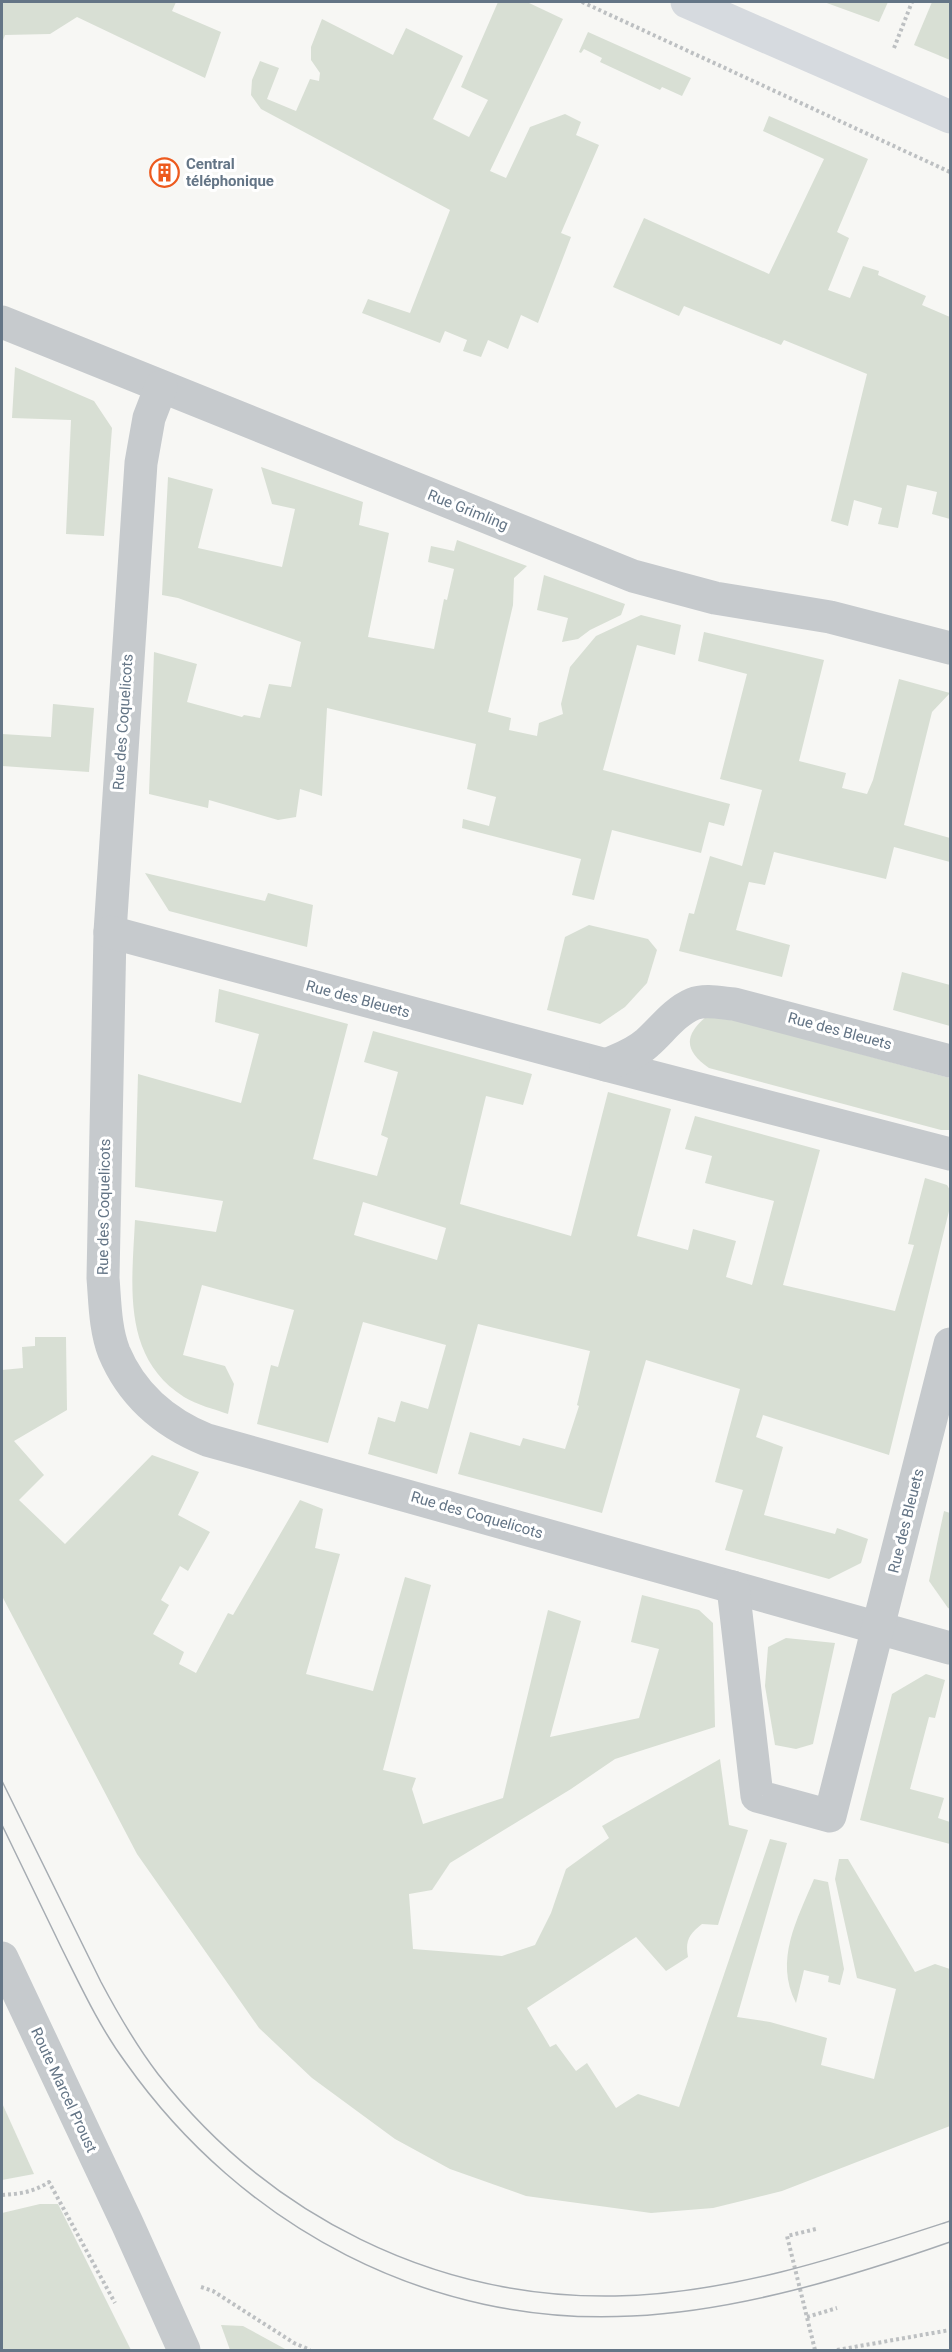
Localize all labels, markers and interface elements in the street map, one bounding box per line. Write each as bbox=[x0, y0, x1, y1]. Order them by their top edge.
place label: Central téléphonique bbox=[186, 155, 274, 190]
building icon: Central téléphonique bbox=[149, 157, 181, 189]
street label: Rue Grimling bbox=[425, 486, 511, 534]
street label: Rue des Coquelicots bbox=[109, 653, 137, 791]
street label: Rue des Bleuets bbox=[304, 976, 412, 1022]
street label: Rue des Bleuets bbox=[786, 1008, 894, 1054]
street label: Rue des Coquelicots bbox=[94, 1139, 114, 1275]
street label: Rue des Bleuets bbox=[884, 1467, 928, 1575]
street label: Rue des Coquelicots bbox=[409, 1488, 545, 1542]
street label: Route Marcel Proust bbox=[27, 2025, 101, 2155]

